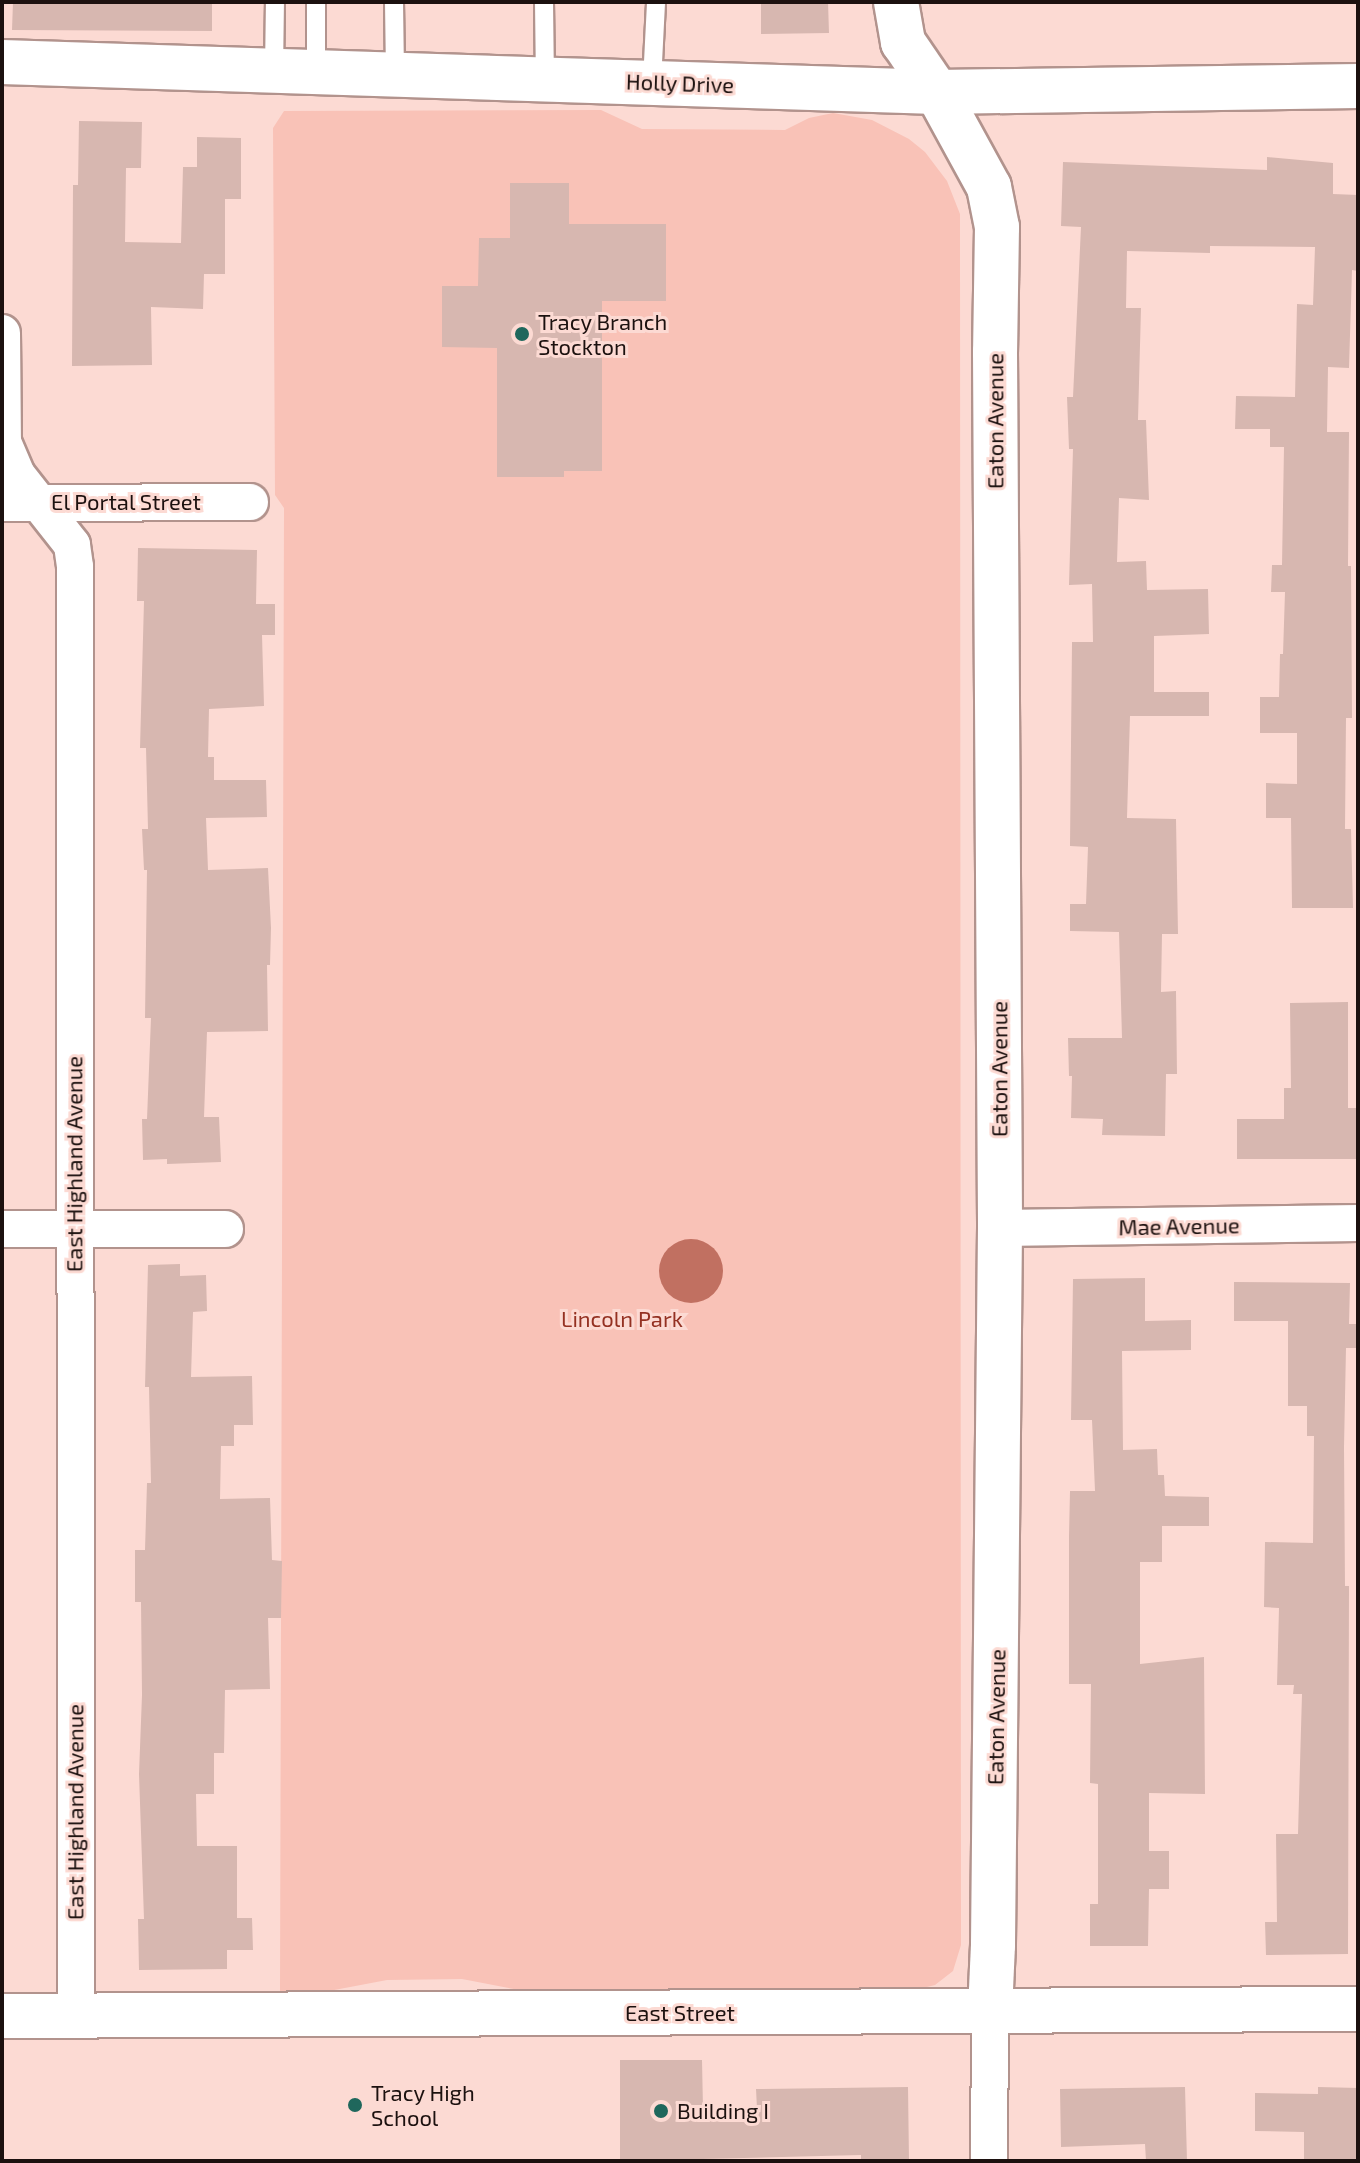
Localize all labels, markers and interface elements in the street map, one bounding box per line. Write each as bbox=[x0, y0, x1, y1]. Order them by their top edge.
street label: Holly Drive bbox=[625, 68, 735, 98]
place label: Tracy Branch Stockton bbox=[538, 308, 668, 360]
marker: Tracy Branch Stockton bbox=[513, 325, 531, 343]
street label: Eaton Avenue bbox=[982, 353, 1008, 489]
street label: El Portal Street bbox=[51, 489, 201, 515]
street label: Eaton Avenue bbox=[986, 1001, 1012, 1137]
street label: East Highland Avenue bbox=[61, 1056, 87, 1272]
street label: Mae Avenue bbox=[1118, 1212, 1240, 1240]
park label: Lincoln Park bbox=[561, 1306, 683, 1332]
street label: Eaton Avenue bbox=[982, 1648, 1010, 1786]
street label: East Highland Avenue bbox=[62, 1704, 88, 1920]
street label: East Street bbox=[625, 2000, 735, 2026]
place label: Tracy High School bbox=[371, 2079, 475, 2130]
marker: Tracy High School bbox=[346, 2096, 364, 2114]
place label: Building I bbox=[677, 2098, 769, 2124]
marker: Building I bbox=[652, 2102, 670, 2120]

